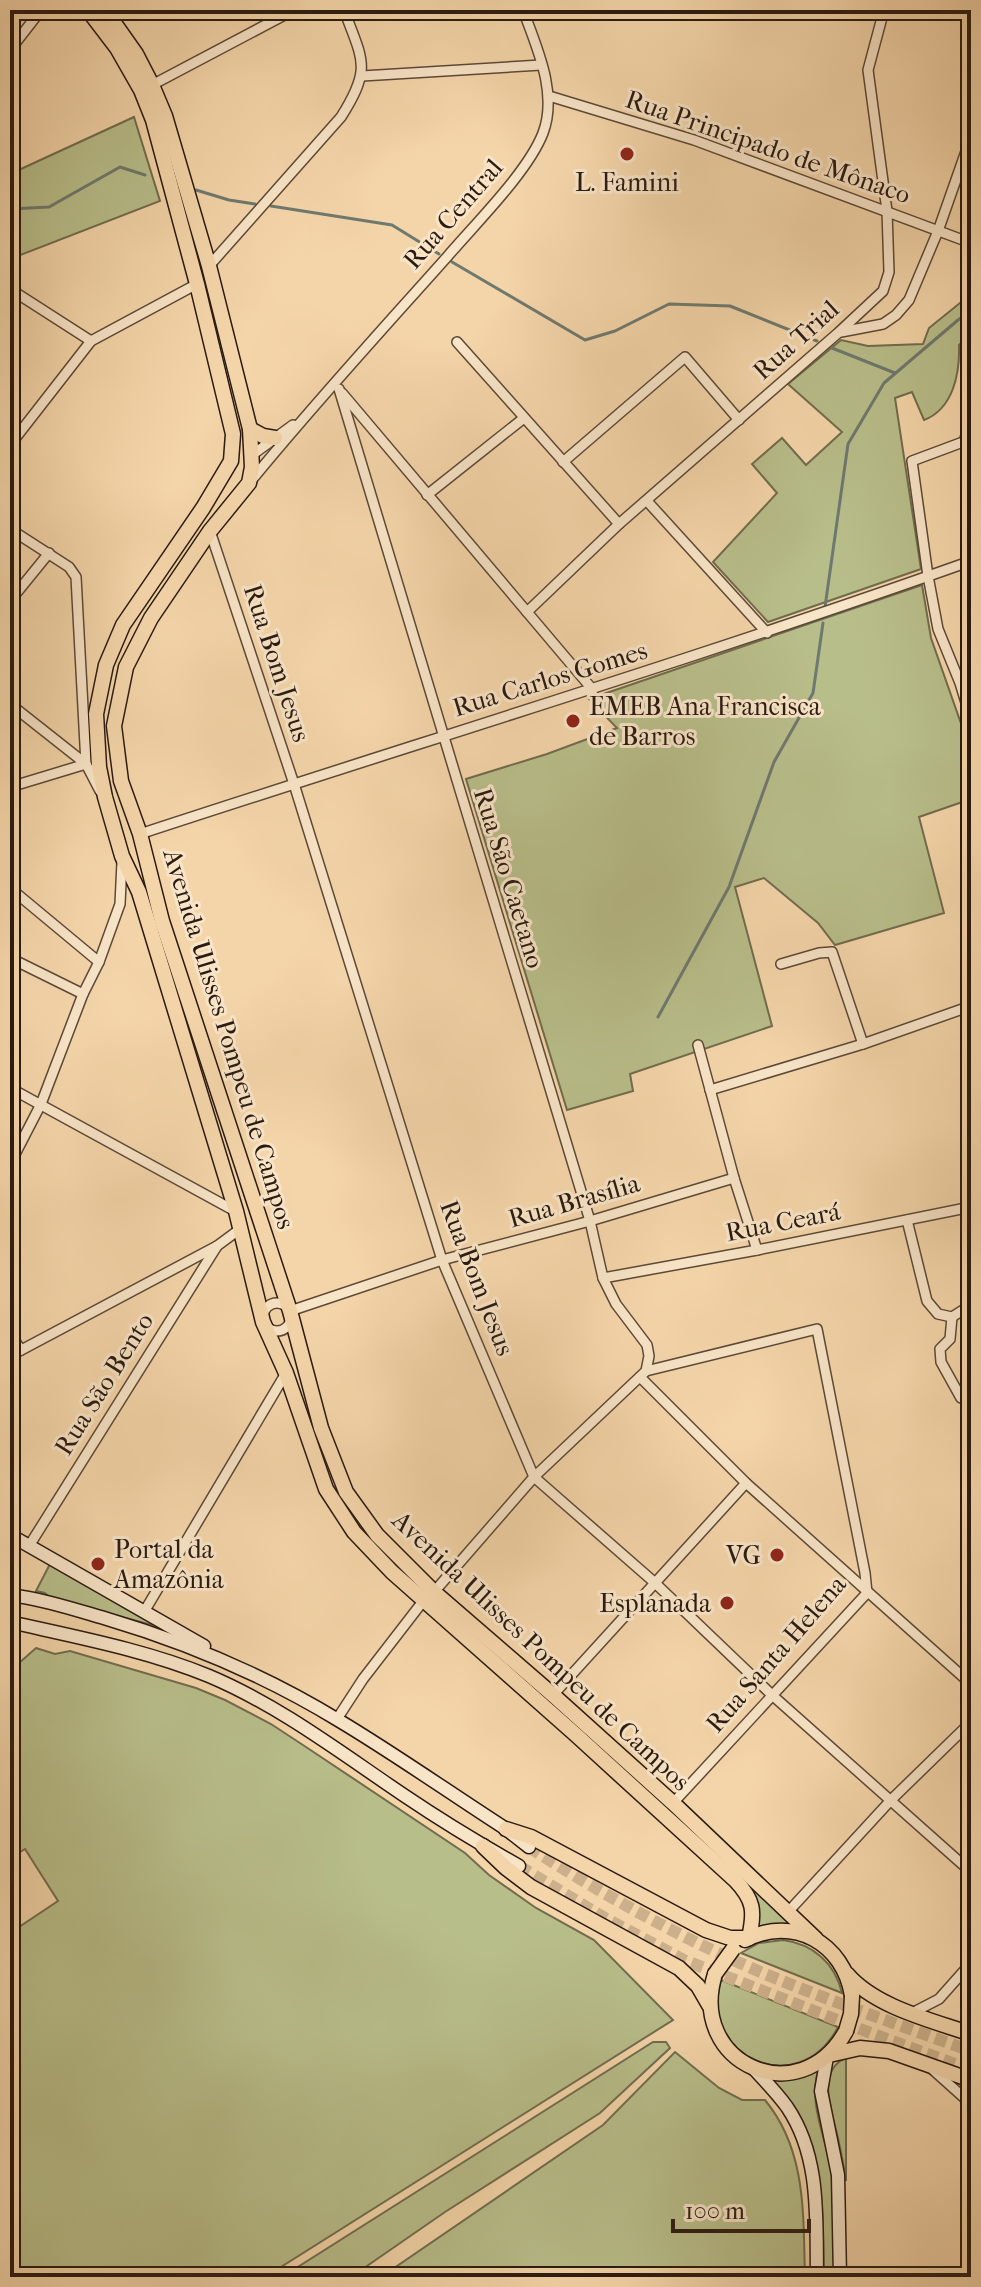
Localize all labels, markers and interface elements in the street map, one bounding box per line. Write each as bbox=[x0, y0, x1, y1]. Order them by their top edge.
street label: Rua Principado de Mônaco bbox=[622, 84, 914, 210]
marker: L. Famini bbox=[618, 145, 636, 163]
street label: Rua Central bbox=[397, 153, 509, 275]
place label: L. Famini bbox=[575, 167, 679, 198]
street label: Rua Trial bbox=[747, 294, 845, 386]
street label: Rua Bom Jesus bbox=[237, 580, 317, 746]
street label: Rua Carlos Gomes bbox=[449, 635, 651, 723]
place label: EMEB Ana Francisca de Barros bbox=[589, 691, 822, 752]
marker: EMEB Ana Francisca de Barros bbox=[564, 712, 582, 730]
street label: Rua São Caetano bbox=[467, 784, 551, 972]
street label: Avenida Ulisses Pompeu de Campos bbox=[156, 844, 302, 1233]
street label: Rua Brasília bbox=[505, 1167, 644, 1234]
street label: Rua Bom Jesus bbox=[433, 1196, 521, 1360]
street label: Rua Ceará bbox=[723, 1196, 844, 1248]
street label: Rua São Bento bbox=[48, 1307, 160, 1461]
street label: Avenida Ulisses Pompeu de Campos bbox=[385, 1504, 696, 1797]
place label: Portal da Amazônia bbox=[113, 1534, 225, 1595]
place label: VG bbox=[725, 1540, 761, 1571]
marker: VG bbox=[768, 1546, 786, 1564]
marker: Portal da Amazônia bbox=[89, 1555, 107, 1573]
street label: Rua Santa Helena bbox=[699, 1568, 853, 1739]
place label: Esplanada bbox=[599, 1588, 712, 1619]
marker: Esplanada bbox=[718, 1594, 736, 1612]
scale bar bbox=[673, 2183, 809, 2233]
text: 100 m bbox=[685, 2197, 745, 2225]

